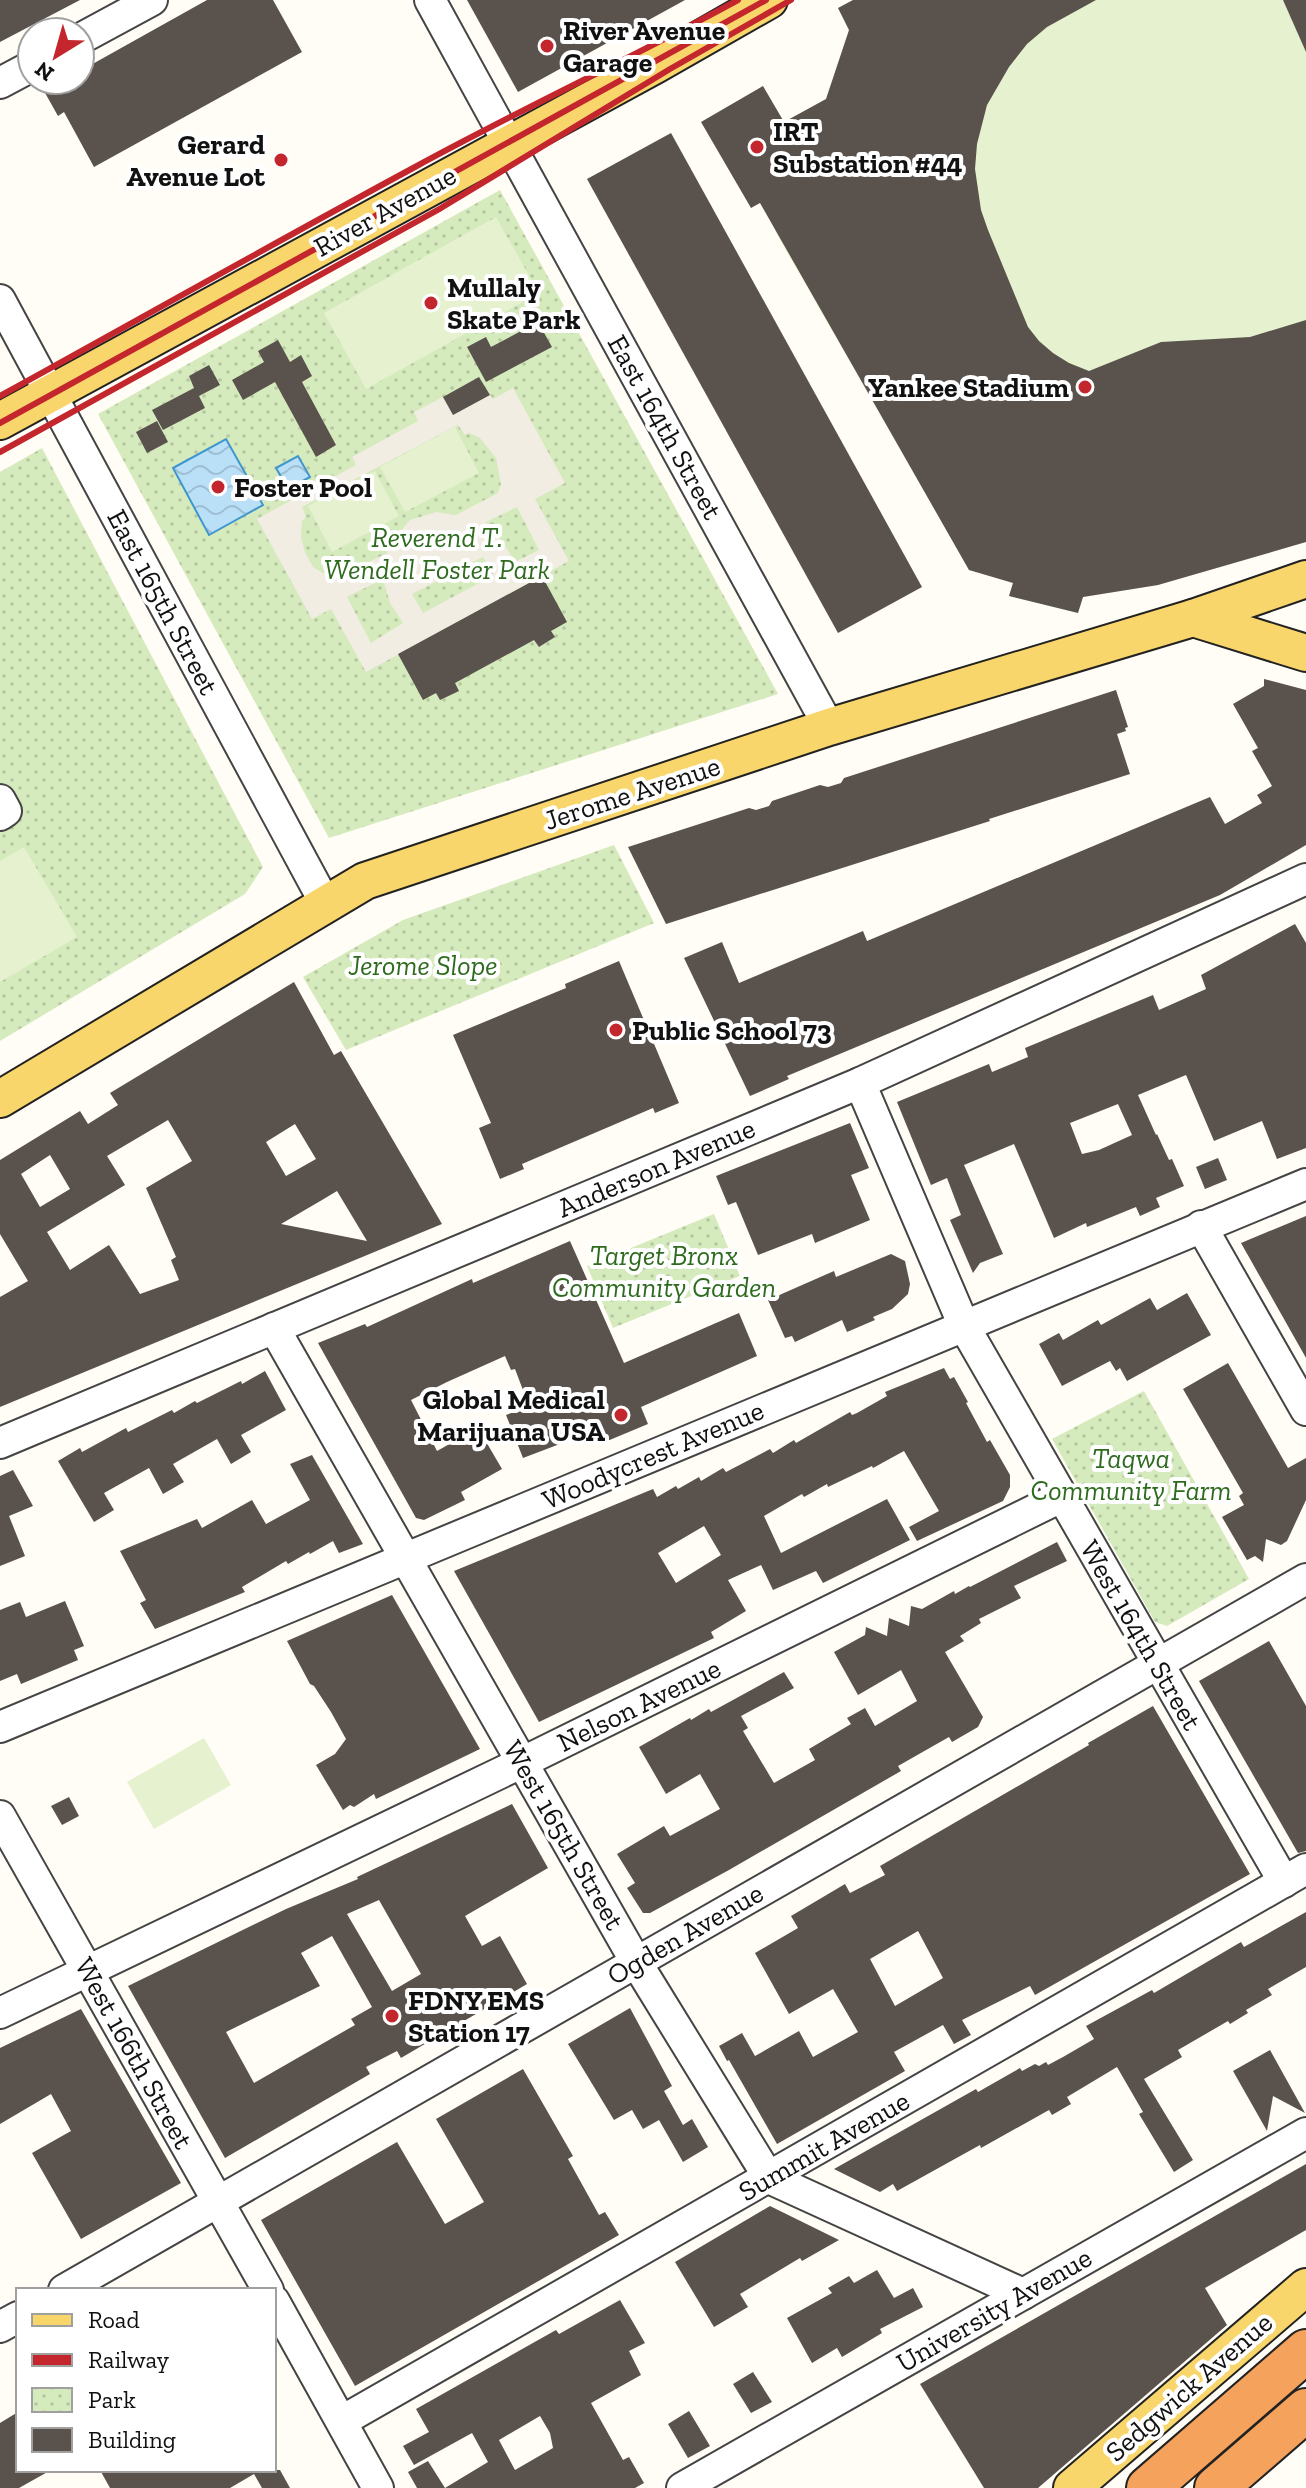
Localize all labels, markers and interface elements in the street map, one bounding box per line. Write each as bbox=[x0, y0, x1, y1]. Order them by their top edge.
place label: River Avenue Garage bbox=[563, 14, 725, 79]
north arrow bbox=[16, 16, 96, 96]
marker: River Avenue Garage bbox=[538, 37, 556, 55]
text: N bbox=[29, 56, 59, 87]
place label: IRT Substation #44 bbox=[773, 115, 963, 180]
place label: Gerard Avenue Lot bbox=[126, 128, 266, 193]
marker: IRT Substation #44 bbox=[748, 138, 766, 156]
marker: Gerard Avenue Lot bbox=[272, 151, 290, 169]
street label: River Avenue bbox=[308, 158, 462, 264]
place label: Mullaly Skate Park bbox=[447, 271, 581, 336]
marker: Mullaly Skate Park bbox=[422, 294, 440, 312]
street label: East 164th Street bbox=[601, 329, 730, 525]
place label: Yankee Stadium bbox=[868, 371, 1069, 404]
marker: Yankee Stadium bbox=[1076, 378, 1094, 396]
place label: Foster Pool bbox=[234, 471, 372, 504]
marker: Foster Pool bbox=[209, 478, 227, 496]
street label: East 165th Street bbox=[100, 504, 226, 701]
park label: Reverend T. Wendell Foster Park bbox=[324, 521, 550, 586]
street label: Jerome Avenue bbox=[540, 749, 724, 837]
park label: Jerome Slope bbox=[348, 949, 497, 982]
place label: Public School 73 bbox=[632, 1014, 832, 1047]
marker: Public School 73 bbox=[607, 1021, 625, 1039]
street label: Anderson Avenue bbox=[552, 1112, 760, 1224]
park label: Target Bronx Community Garden bbox=[552, 1239, 776, 1304]
place label: Global Medical Marijuana USA bbox=[417, 1383, 606, 1448]
street label: Woodycrest Avenue bbox=[537, 1393, 769, 1517]
marker: Global Medical Marijuana USA bbox=[612, 1406, 630, 1424]
park label: Taqwa Community Farm bbox=[1031, 1442, 1231, 1507]
street label: West 164th Street bbox=[1073, 1534, 1209, 1736]
street label: Nelson Avenue bbox=[552, 1651, 726, 1759]
street label: West 165th Street bbox=[496, 1735, 632, 1936]
street label: Ogden Avenue bbox=[601, 1876, 769, 1992]
street label: West 166th Street bbox=[68, 1952, 200, 2155]
place label: FDNY EMS Station 17 bbox=[408, 1984, 544, 2049]
marker: FDNY EMS Station 17 bbox=[383, 2007, 401, 2025]
street label: Summit Avenue bbox=[733, 2084, 915, 2208]
street label: University Avenue bbox=[890, 2241, 1098, 2379]
legend bbox=[16, 2288, 276, 2472]
text: Road bbox=[88, 2305, 140, 2334]
street label: Sedgwick Avenue bbox=[1099, 2306, 1279, 2468]
text: Railway bbox=[88, 2345, 170, 2374]
text: Park bbox=[88, 2385, 136, 2414]
text: Building bbox=[88, 2425, 176, 2454]

